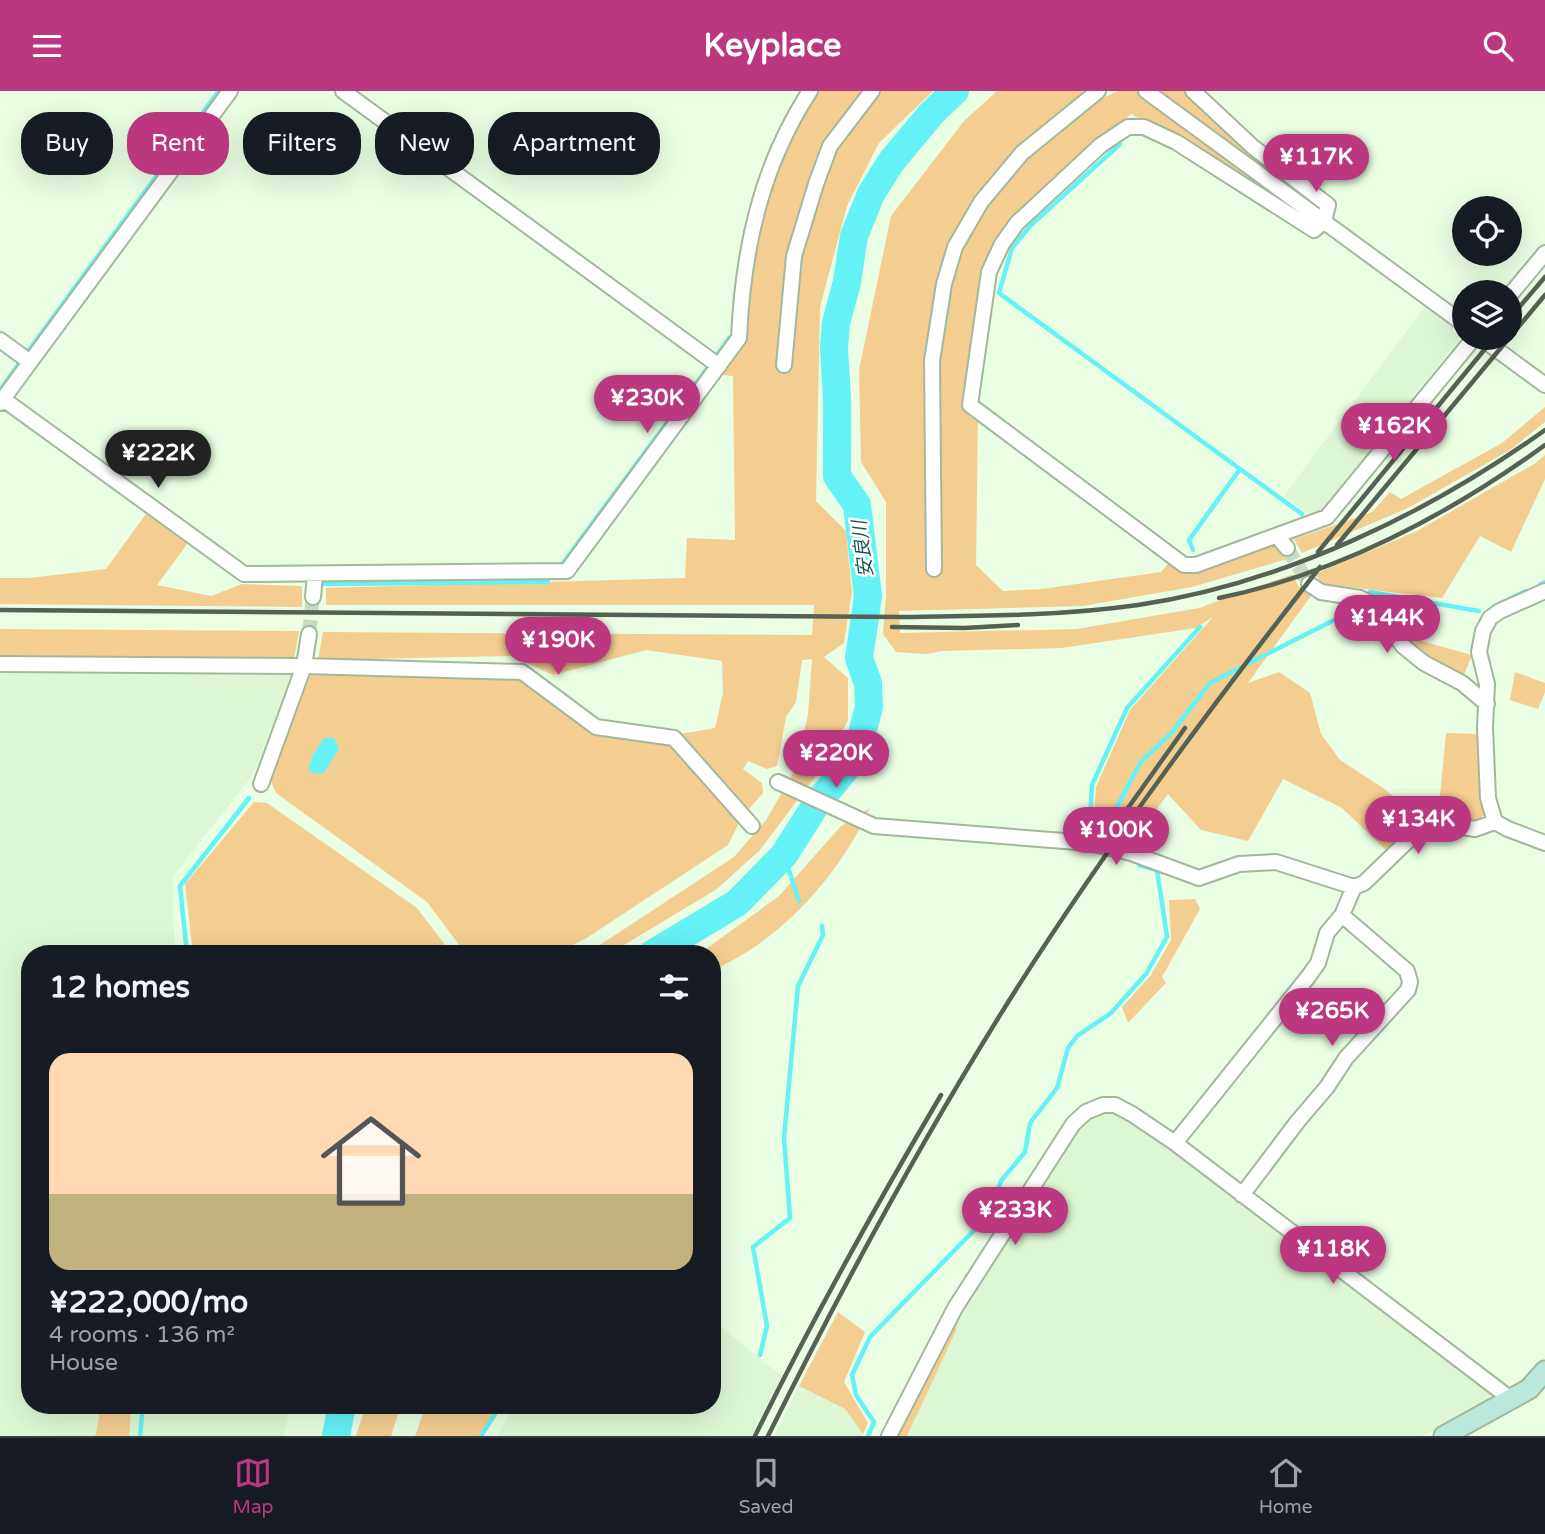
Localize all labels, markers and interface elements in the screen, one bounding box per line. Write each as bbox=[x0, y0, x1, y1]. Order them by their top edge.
icon: menu bbox=[28, 27, 66, 65]
text: Keyplace bbox=[704, 27, 841, 65]
icon: search bbox=[1479, 27, 1517, 65]
chip: Buy bbox=[21, 112, 113, 175]
chip: Rent bbox=[127, 112, 229, 175]
chip: Filters bbox=[243, 112, 361, 175]
chip: New bbox=[375, 112, 474, 175]
chip: Apartment bbox=[488, 112, 660, 175]
pin: ¥117K bbox=[1267, 134, 1365, 194]
text: ¥117K bbox=[1279, 143, 1353, 171]
map controls bbox=[1452, 196, 1522, 350]
button: locate bbox=[1452, 196, 1522, 266]
button: layers bbox=[1452, 280, 1522, 350]
pin: ¥230K bbox=[598, 375, 696, 435]
text: ¥230K bbox=[610, 384, 684, 412]
pin: ¥162K bbox=[1345, 403, 1443, 463]
text: ¥162K bbox=[1357, 412, 1431, 440]
pin: ¥222K bbox=[109, 431, 207, 490]
text: ¥222K bbox=[121, 439, 195, 467]
water label: 安良川 bbox=[848, 517, 877, 579]
pin: ¥144K bbox=[1338, 595, 1436, 655]
text: ¥144K bbox=[1350, 604, 1424, 632]
pin: ¥190K bbox=[509, 617, 607, 677]
text: ¥190K bbox=[521, 626, 595, 654]
pin: ¥220K bbox=[787, 731, 885, 790]
text: ¥220K bbox=[799, 739, 873, 767]
pin: ¥134K bbox=[1369, 797, 1467, 856]
text: ¥134K bbox=[1381, 805, 1455, 833]
pin: ¥100K bbox=[1067, 807, 1165, 867]
text: ¥100K bbox=[1079, 816, 1153, 844]
icon: filters bbox=[655, 968, 693, 1006]
text: 12 homes bbox=[49, 969, 190, 1006]
pin: ¥265K bbox=[1283, 989, 1381, 1048]
text: ¥265K bbox=[1295, 997, 1369, 1025]
icon: home bbox=[308, 1098, 434, 1224]
pin: ¥233K bbox=[966, 1187, 1064, 1247]
text: ¥233K bbox=[978, 1196, 1052, 1224]
pin: ¥118K bbox=[1284, 1227, 1382, 1286]
text: ¥118K bbox=[1296, 1235, 1370, 1263]
text: ¥222,000/mo bbox=[49, 1284, 248, 1321]
text: 4 rooms · 136 m² bbox=[49, 1321, 235, 1349]
text: House bbox=[49, 1349, 118, 1377]
tab: Map bbox=[233, 1454, 274, 1518]
tab: Saved bbox=[739, 1454, 794, 1518]
tab: Home bbox=[1259, 1454, 1312, 1518]

